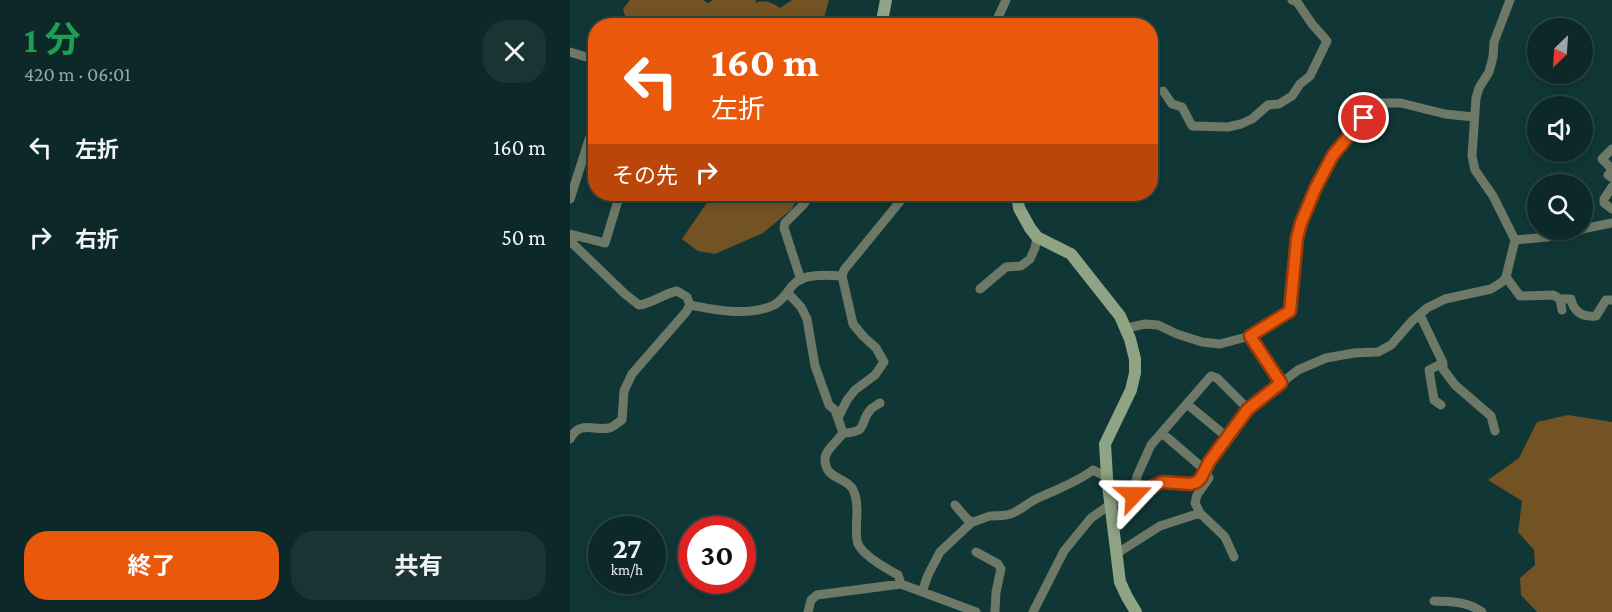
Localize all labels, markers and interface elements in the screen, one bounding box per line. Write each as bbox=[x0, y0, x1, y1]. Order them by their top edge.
north arrow bbox=[1527, 18, 1593, 84]
map controls bbox=[1527, 18, 1593, 240]
text: 1 分 bbox=[24, 20, 80, 60]
button: close bbox=[483, 20, 546, 83]
text: 160 m bbox=[711, 38, 819, 85]
icon: left bbox=[612, 42, 690, 120]
text: 420 m · 06:01 bbox=[24, 63, 131, 85]
pin bbox=[1338, 92, 1389, 143]
text: 左折 bbox=[711, 94, 765, 124]
button: sound bbox=[1527, 96, 1593, 162]
icon: arrive bbox=[1347, 101, 1380, 134]
icon: left bbox=[24, 131, 57, 164]
text: 160 m bbox=[493, 135, 546, 160]
text: 左折 bbox=[75, 137, 119, 162]
icon: right bbox=[690, 156, 723, 189]
text: その先 bbox=[612, 163, 678, 188]
button: search bbox=[1527, 174, 1593, 240]
icon: right bbox=[24, 221, 57, 254]
text: 50 m bbox=[501, 225, 546, 250]
text: 右折 bbox=[75, 227, 119, 252]
position arrow bbox=[1102, 463, 1166, 527]
speed limit sign: 30 bbox=[678, 516, 756, 594]
button: 終了 bbox=[24, 531, 279, 600]
button: 共有 bbox=[291, 531, 546, 600]
text: 27 bbox=[612, 531, 642, 564]
text: km/h bbox=[611, 562, 643, 578]

